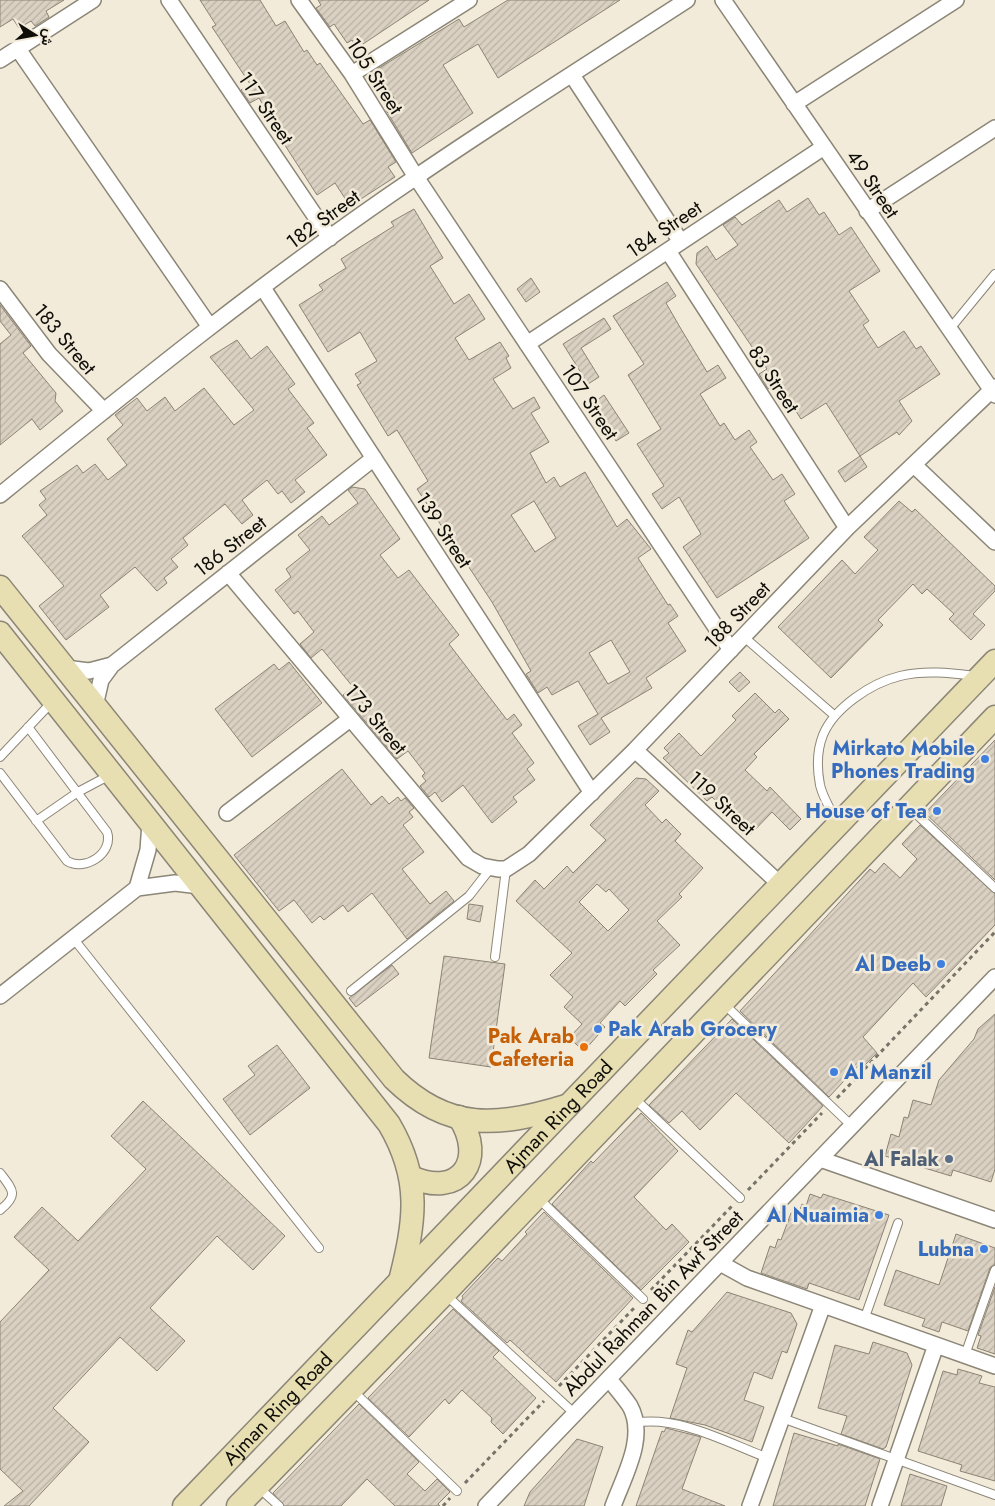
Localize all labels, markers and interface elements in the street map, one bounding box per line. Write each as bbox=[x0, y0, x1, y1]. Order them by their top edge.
north arrow bbox=[10, 10, 60, 60]
text: ش bbox=[36, 27, 59, 48]
street label: 105 Street bbox=[339, 32, 410, 120]
street label: 117 Street bbox=[231, 66, 301, 151]
street label: 49 Street bbox=[839, 144, 906, 224]
street label: 182 Street bbox=[280, 183, 366, 256]
street label: 184 Street bbox=[621, 193, 708, 265]
street label: 183 Street bbox=[26, 298, 103, 381]
street label: 83 Street bbox=[741, 340, 806, 419]
street label: 107 Street bbox=[554, 359, 626, 446]
street label: 139 Street bbox=[408, 487, 479, 574]
street label: 186 Street bbox=[188, 509, 273, 584]
street label: 188 Street bbox=[698, 575, 777, 656]
street label: 173 Street bbox=[337, 678, 414, 761]
place label: Mirkato Mobile Phones Trading bbox=[831, 734, 975, 786]
marker: Mirkato Mobile Phones Trading bbox=[979, 753, 991, 765]
street label: 119 Street bbox=[681, 764, 762, 842]
place label: House of Tea bbox=[805, 797, 927, 826]
marker: House of Tea bbox=[931, 805, 943, 817]
place label: Al Deeb bbox=[854, 950, 931, 979]
marker: Al Deeb bbox=[935, 958, 947, 970]
place label: Pak Arab Grocery bbox=[608, 1015, 777, 1044]
place label: Pak Arab Cafeteria bbox=[488, 1022, 574, 1074]
marker: Pak Arab Grocery bbox=[592, 1023, 604, 1035]
marker: Pak Arab Cafeteria bbox=[578, 1041, 590, 1053]
street label: Ajman Ring Road bbox=[497, 1054, 620, 1180]
place label: Al Manzil bbox=[843, 1058, 932, 1087]
marker: Al Manzil bbox=[828, 1066, 840, 1078]
place label: Al Falak bbox=[863, 1145, 939, 1174]
marker: Al Falak bbox=[943, 1153, 955, 1165]
place label: Al Nuaimia bbox=[766, 1201, 869, 1230]
street label: Abdul Rahman Bin Awf Street bbox=[557, 1204, 750, 1403]
marker: Al Nuaimia bbox=[873, 1209, 885, 1221]
place label: Lubna bbox=[918, 1235, 974, 1264]
marker: Lubna bbox=[978, 1243, 990, 1255]
street label: Ajman Ring Road bbox=[216, 1346, 339, 1472]

